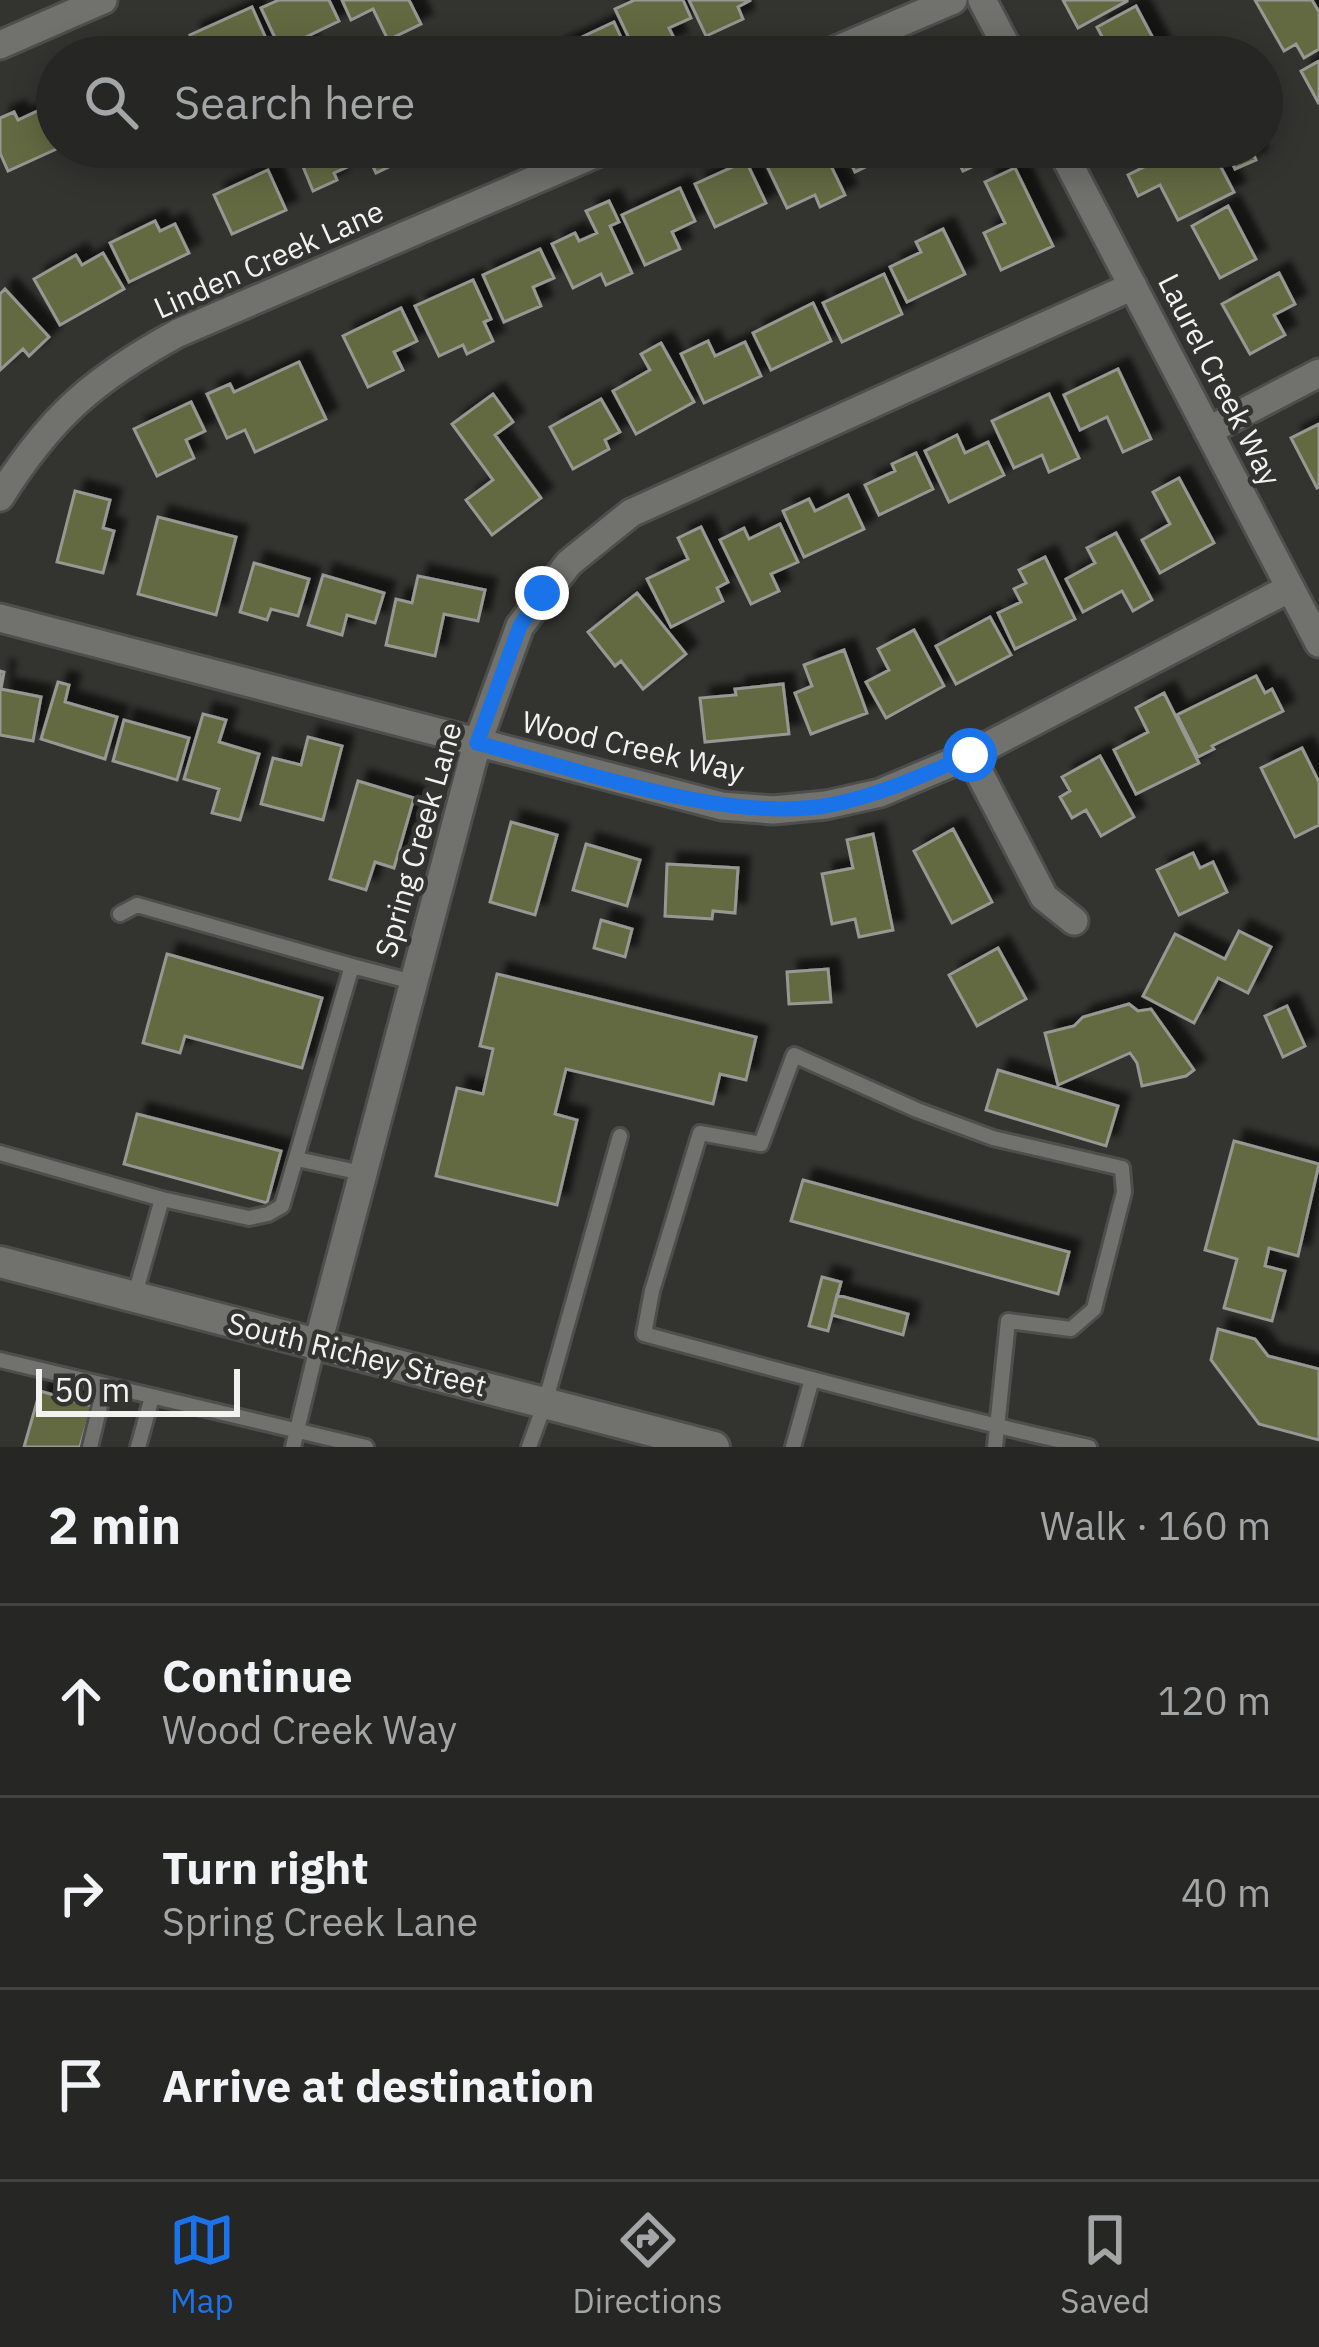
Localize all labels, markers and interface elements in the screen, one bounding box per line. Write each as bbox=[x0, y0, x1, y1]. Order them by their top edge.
search box bbox=[36, 36, 1283, 168]
icon: search bbox=[78, 69, 144, 135]
text: Search here bbox=[174, 73, 415, 131]
street label: Linden Creek Lane bbox=[147, 190, 389, 327]
street label: Laurel Creek Way bbox=[1150, 267, 1291, 492]
route end bbox=[515, 566, 569, 620]
street label: Wood Creek Way bbox=[518, 701, 748, 790]
street label: Spring Creek Lane bbox=[365, 717, 470, 962]
route start bbox=[943, 728, 997, 782]
street label: South Richey Street bbox=[224, 1303, 491, 1405]
scale bar bbox=[36, 1363, 240, 1416]
text: 50 m bbox=[54, 1368, 130, 1411]
text: 2 min bbox=[48, 1492, 181, 1558]
text: Walk · 160 m bbox=[1040, 1500, 1271, 1551]
text: Continue bbox=[162, 1646, 353, 1704]
icon: ahead bbox=[48, 1668, 114, 1734]
text: 120 m bbox=[1158, 1675, 1271, 1726]
text: Wood Creek Way bbox=[162, 1704, 457, 1755]
text: Turn right bbox=[162, 1838, 369, 1896]
icon: right bbox=[48, 1860, 114, 1926]
text: 40 m bbox=[1181, 1867, 1271, 1918]
text: Spring Creek Lane bbox=[162, 1896, 478, 1947]
icon: arrive bbox=[48, 2052, 114, 2118]
text: Arrive at destination bbox=[162, 2056, 595, 2114]
tab: Map bbox=[169, 2207, 235, 2322]
tab: Directions bbox=[573, 2207, 723, 2322]
tab: Saved bbox=[1060, 2207, 1150, 2322]

